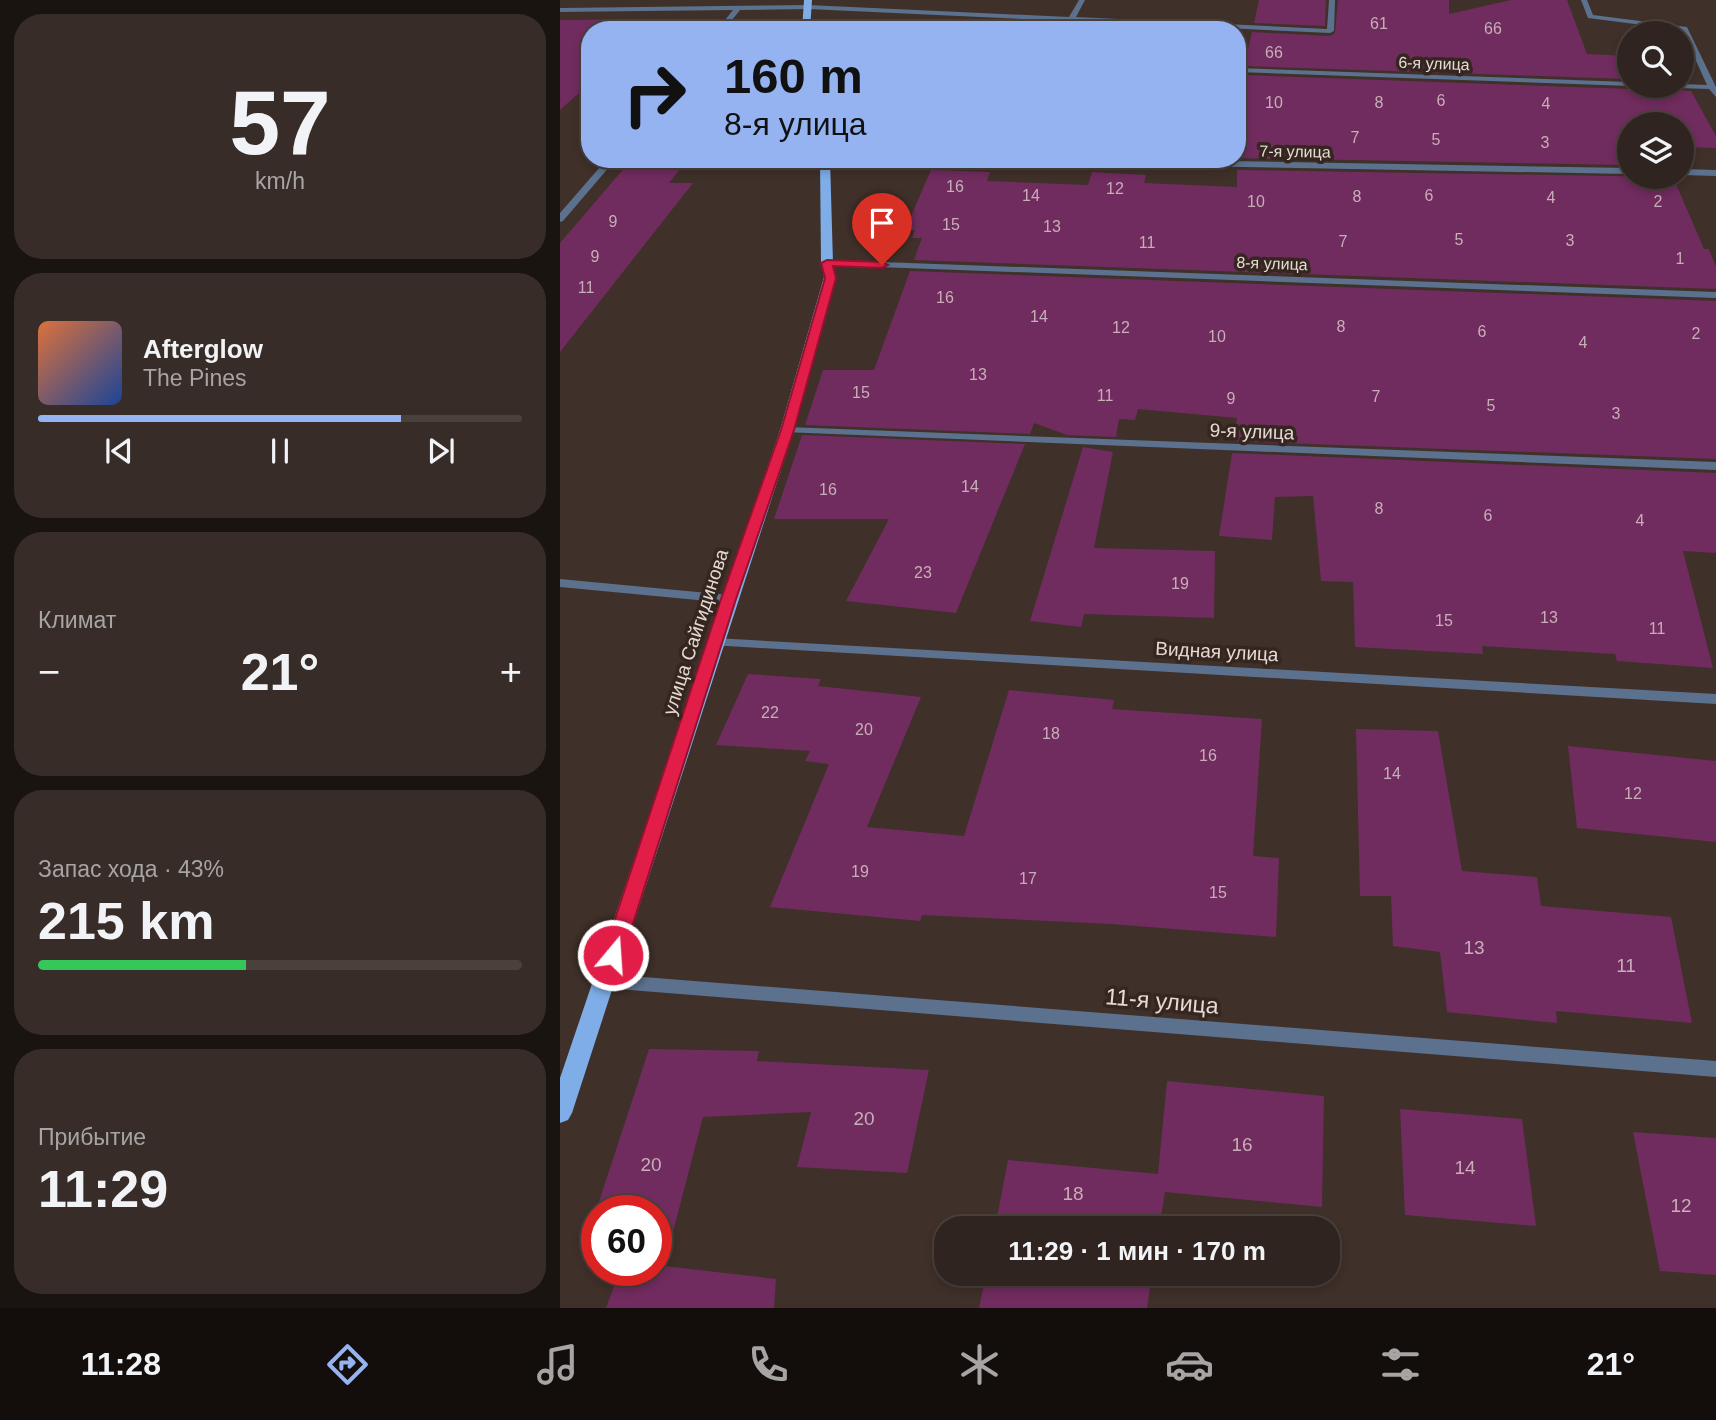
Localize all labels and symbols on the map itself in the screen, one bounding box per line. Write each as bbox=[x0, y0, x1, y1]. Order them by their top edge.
house number: 61 bbox=[1370, 15, 1388, 32]
house number: 66 bbox=[1484, 20, 1502, 37]
house number: 66 bbox=[1265, 44, 1283, 61]
street label: 6-я улица bbox=[1398, 54, 1470, 73]
house number: 6 bbox=[1437, 92, 1446, 109]
house number: 10 bbox=[1265, 94, 1283, 111]
house number: 8 bbox=[1375, 94, 1384, 111]
house number: 4 bbox=[1542, 95, 1551, 112]
house number: 7 bbox=[1351, 129, 1360, 146]
house number: 5 bbox=[1432, 131, 1441, 148]
house number: 3 bbox=[1541, 134, 1550, 151]
street label: 7-я улица bbox=[1259, 142, 1331, 161]
house number: 16 bbox=[946, 178, 964, 195]
house number: 12 bbox=[1106, 180, 1124, 197]
house number: 14 bbox=[1022, 187, 1040, 204]
house number: 6 bbox=[1425, 187, 1434, 204]
house number: 8 bbox=[1353, 188, 1362, 205]
house number: 4 bbox=[1547, 189, 1556, 206]
pin bbox=[852, 193, 912, 265]
house number: 10 bbox=[1247, 193, 1265, 210]
house number: 2 bbox=[1654, 193, 1663, 210]
house number: 9 bbox=[609, 213, 618, 230]
house number: 15 bbox=[942, 216, 960, 233]
house number: 13 bbox=[1043, 218, 1061, 235]
house number: 5 bbox=[1455, 231, 1464, 248]
house number: 3 bbox=[1566, 232, 1575, 249]
house number: 7 bbox=[1339, 233, 1348, 250]
house number: 11 bbox=[1139, 234, 1155, 251]
house number: 9 bbox=[591, 248, 600, 265]
house number: 1 bbox=[1676, 250, 1685, 267]
street label: 8-я улица bbox=[1236, 254, 1308, 273]
house number: 11 bbox=[578, 279, 594, 296]
house number: 16 bbox=[936, 289, 954, 306]
house number: 14 bbox=[1030, 308, 1048, 325]
house number: 8 bbox=[1337, 318, 1346, 335]
house number: 12 bbox=[1112, 319, 1130, 336]
house number: 6 bbox=[1478, 323, 1487, 340]
house number: 2 bbox=[1692, 325, 1701, 342]
house number: 10 bbox=[1208, 328, 1226, 345]
house number: 4 bbox=[1579, 334, 1588, 351]
house number: 13 bbox=[969, 366, 987, 383]
house number: 15 bbox=[852, 384, 870, 401]
house number: 11 bbox=[1097, 387, 1113, 404]
house number: 7 bbox=[1372, 388, 1381, 405]
house number: 9 bbox=[1227, 390, 1236, 407]
house number: 5 bbox=[1487, 397, 1496, 414]
house number: 3 bbox=[1612, 405, 1621, 422]
street label: 9-я улица bbox=[1209, 420, 1295, 443]
house number: 14 bbox=[961, 478, 979, 495]
house number: 16 bbox=[819, 481, 837, 498]
house number: 8 bbox=[1375, 500, 1384, 517]
house number: 6 bbox=[1484, 507, 1493, 524]
house number: 4 bbox=[1636, 512, 1645, 529]
street label: улица Сайгидинова bbox=[659, 546, 732, 718]
house number: 23 bbox=[914, 564, 932, 581]
house number: 19 bbox=[1171, 575, 1189, 592]
house number: 13 bbox=[1540, 609, 1558, 626]
house number: 15 bbox=[1435, 612, 1453, 629]
house number: 11 bbox=[1649, 620, 1665, 637]
street label: Видная улица bbox=[1155, 638, 1279, 665]
house number: 22 bbox=[761, 704, 779, 721]
house number: 20 bbox=[855, 721, 873, 738]
house number: 18 bbox=[1042, 725, 1060, 742]
house number: 16 bbox=[1199, 747, 1217, 764]
house number: 14 bbox=[1383, 765, 1401, 782]
house number: 12 bbox=[1624, 785, 1642, 802]
house number: 19 bbox=[851, 863, 869, 880]
house number: 17 bbox=[1019, 870, 1037, 887]
house number: 15 bbox=[1209, 884, 1227, 901]
position arrow bbox=[576, 918, 650, 992]
house number: 13 bbox=[1463, 937, 1485, 958]
house number: 11 bbox=[1616, 955, 1636, 976]
street label: 11-я улица bbox=[1104, 983, 1220, 1019]
house number: 20 bbox=[853, 1108, 875, 1129]
house number: 16 bbox=[1231, 1134, 1253, 1155]
house number: 20 bbox=[640, 1154, 662, 1175]
house number: 14 bbox=[1454, 1157, 1476, 1178]
house number: 18 bbox=[1062, 1183, 1084, 1204]
speed limit sign: 60 bbox=[581, 1195, 672, 1286]
house number: 12 bbox=[1670, 1195, 1692, 1216]

